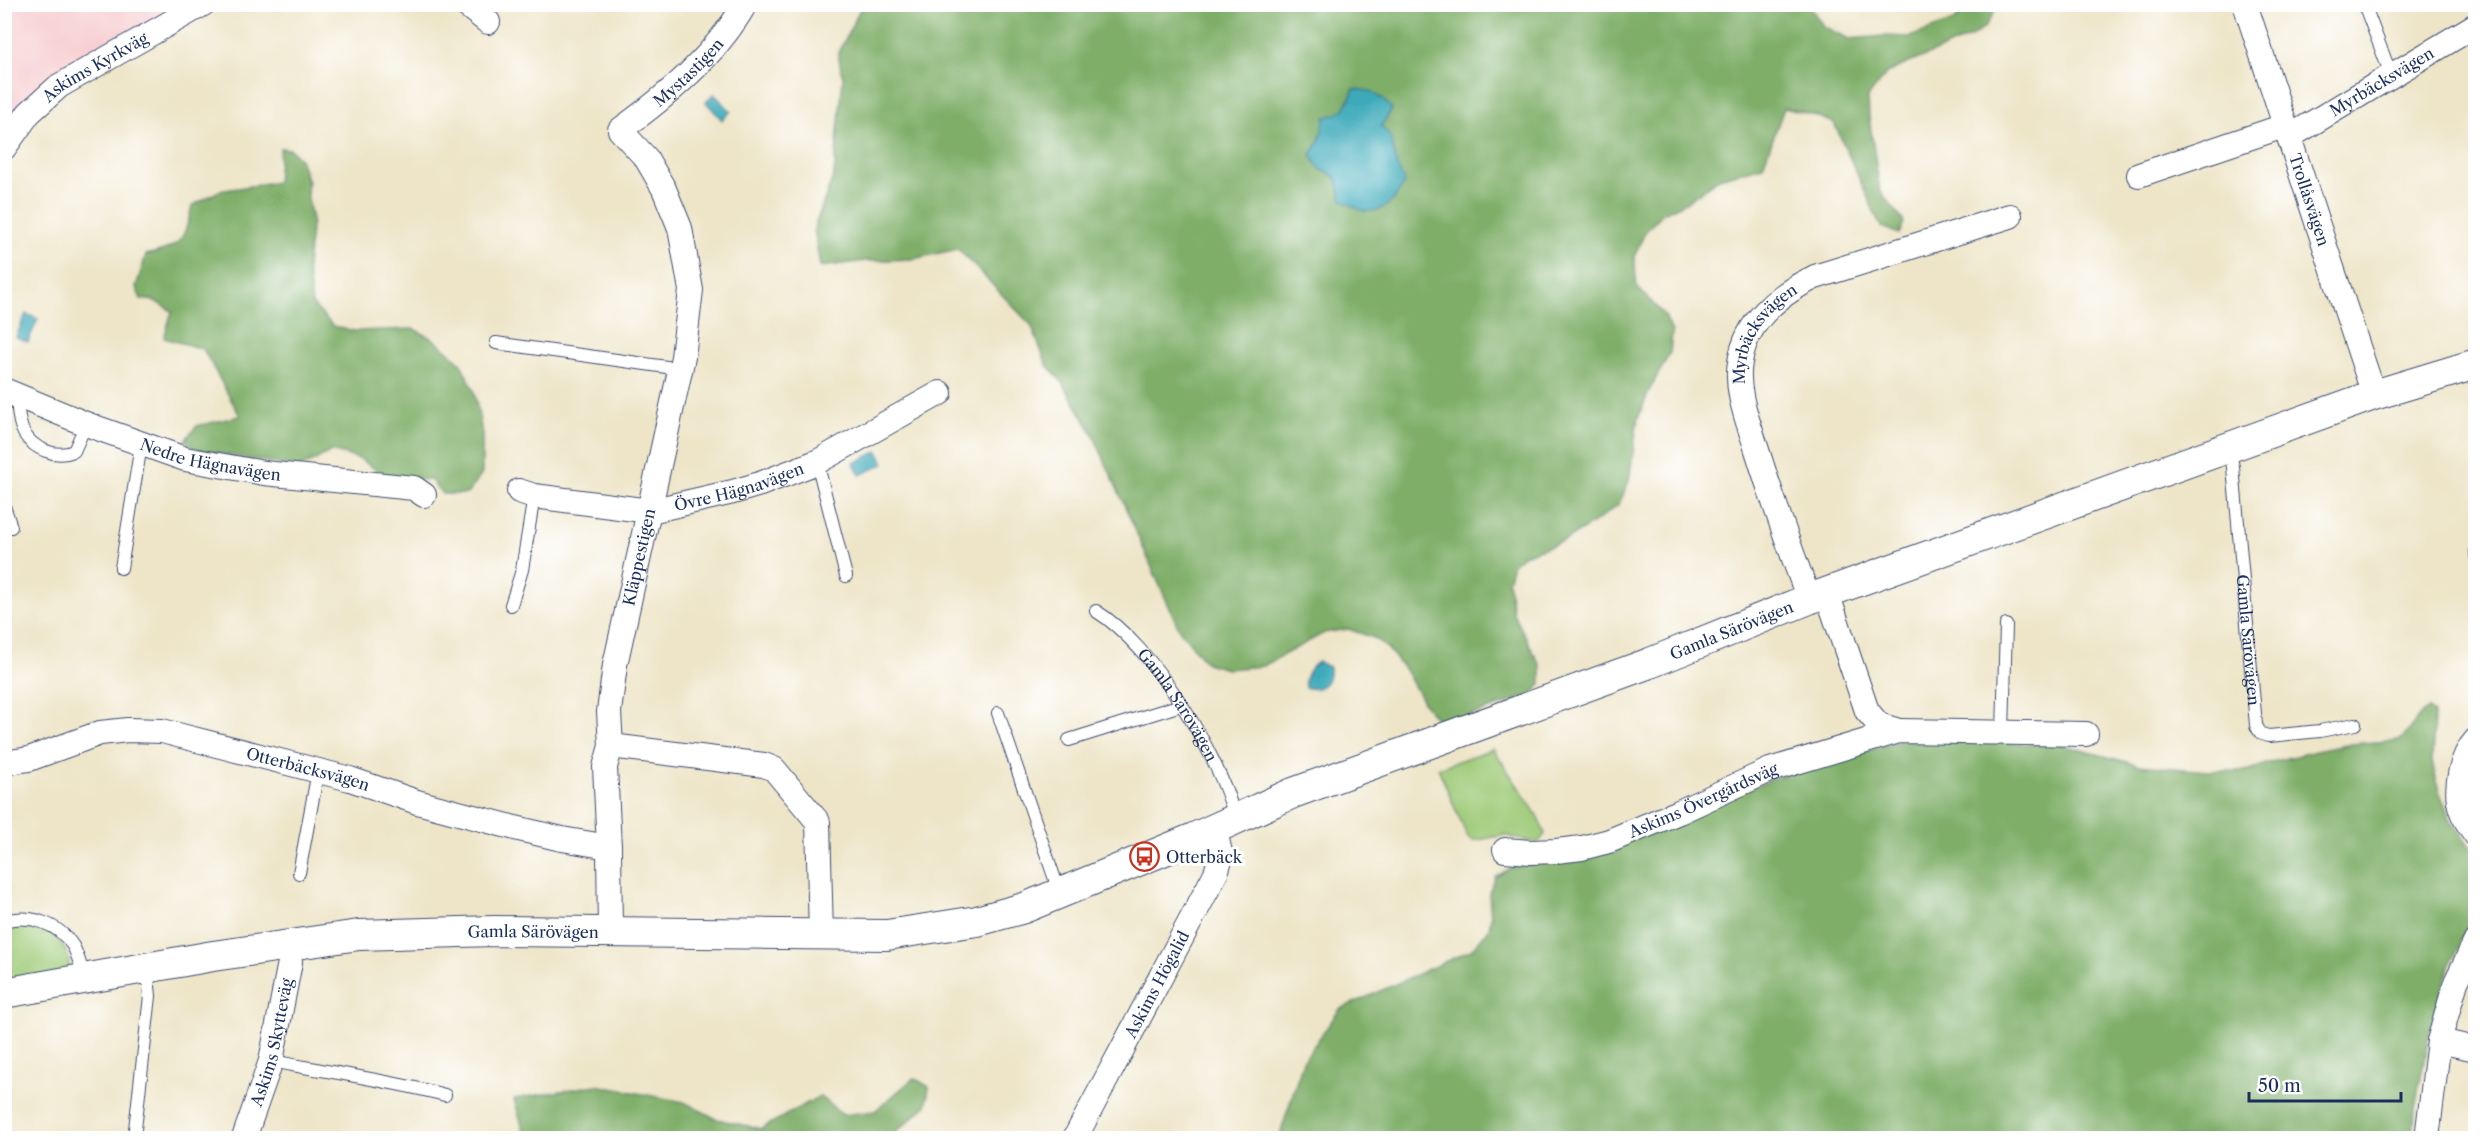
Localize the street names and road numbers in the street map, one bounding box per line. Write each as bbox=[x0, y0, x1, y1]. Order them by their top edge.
street label: Askims Kyrkväg bbox=[37, 27, 152, 107]
street label: Mystastigen bbox=[649, 34, 728, 111]
street label: Myrbäcksvägen bbox=[2326, 43, 2437, 120]
street label: Trollåsvägen bbox=[2285, 151, 2334, 248]
street label: Myrbäcksvägen bbox=[1729, 279, 1801, 384]
street label: Nedre Hägnavägen bbox=[138, 434, 282, 485]
street label: Övre Hägnavägen bbox=[672, 458, 807, 515]
street label: Kläppestigen bbox=[618, 506, 659, 608]
street label: Gamla Särövägen bbox=[2233, 574, 2264, 706]
street label: Gamla Särövägen bbox=[1667, 596, 1796, 664]
street label: Gamla Särövägen bbox=[1133, 644, 1222, 765]
street label: Otterbäcksvägen bbox=[244, 743, 373, 795]
street label: Askims Övergårdsväg bbox=[1625, 758, 1781, 842]
street label: Gamla Särövägen bbox=[467, 921, 599, 942]
street label: Askims Högalid bbox=[1120, 927, 1194, 1042]
street label: Askims Skytteväg bbox=[246, 976, 297, 1110]

